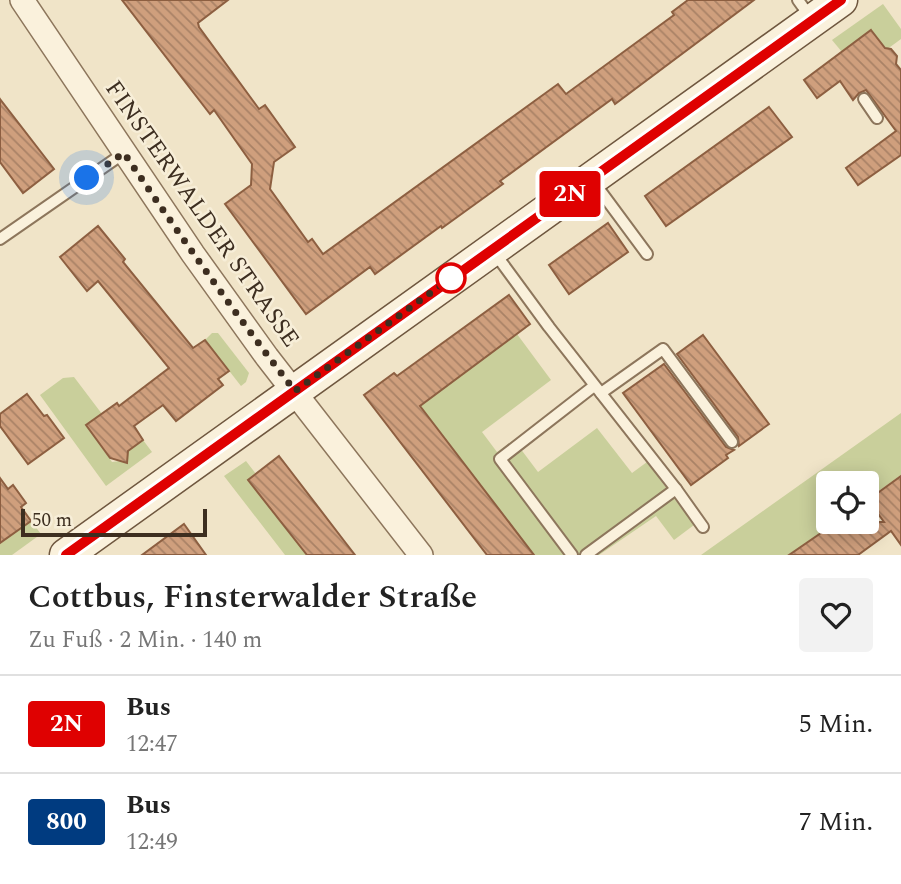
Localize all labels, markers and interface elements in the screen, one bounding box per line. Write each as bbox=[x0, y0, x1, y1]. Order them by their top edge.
street label: FINSTERWALDER STRASSE bbox=[96, 73, 308, 355]
your location bbox=[69, 160, 104, 195]
line badge: 2N bbox=[538, 171, 602, 217]
text: 2N bbox=[553, 176, 587, 212]
unlabelled marker bbox=[436, 263, 466, 293]
map controls bbox=[816, 471, 879, 534]
button: locate bbox=[816, 471, 879, 534]
scale bar bbox=[21, 506, 206, 538]
text: 50 m bbox=[32, 506, 72, 535]
text: Cottbus, Finsterwalder Straße bbox=[28, 572, 477, 622]
button: heart bbox=[799, 578, 873, 652]
text: Zu Fuß · 2 Min. · 140 m bbox=[28, 623, 262, 658]
text: Bus bbox=[126, 687, 171, 727]
text: 5 Min. bbox=[799, 704, 873, 744]
text: 2N bbox=[50, 706, 83, 742]
text: 12:47 bbox=[126, 727, 178, 762]
text: Bus bbox=[126, 785, 171, 825]
text: 7 Min. bbox=[799, 802, 873, 842]
text: 800 bbox=[46, 804, 87, 840]
text: 12:49 bbox=[126, 825, 178, 860]

